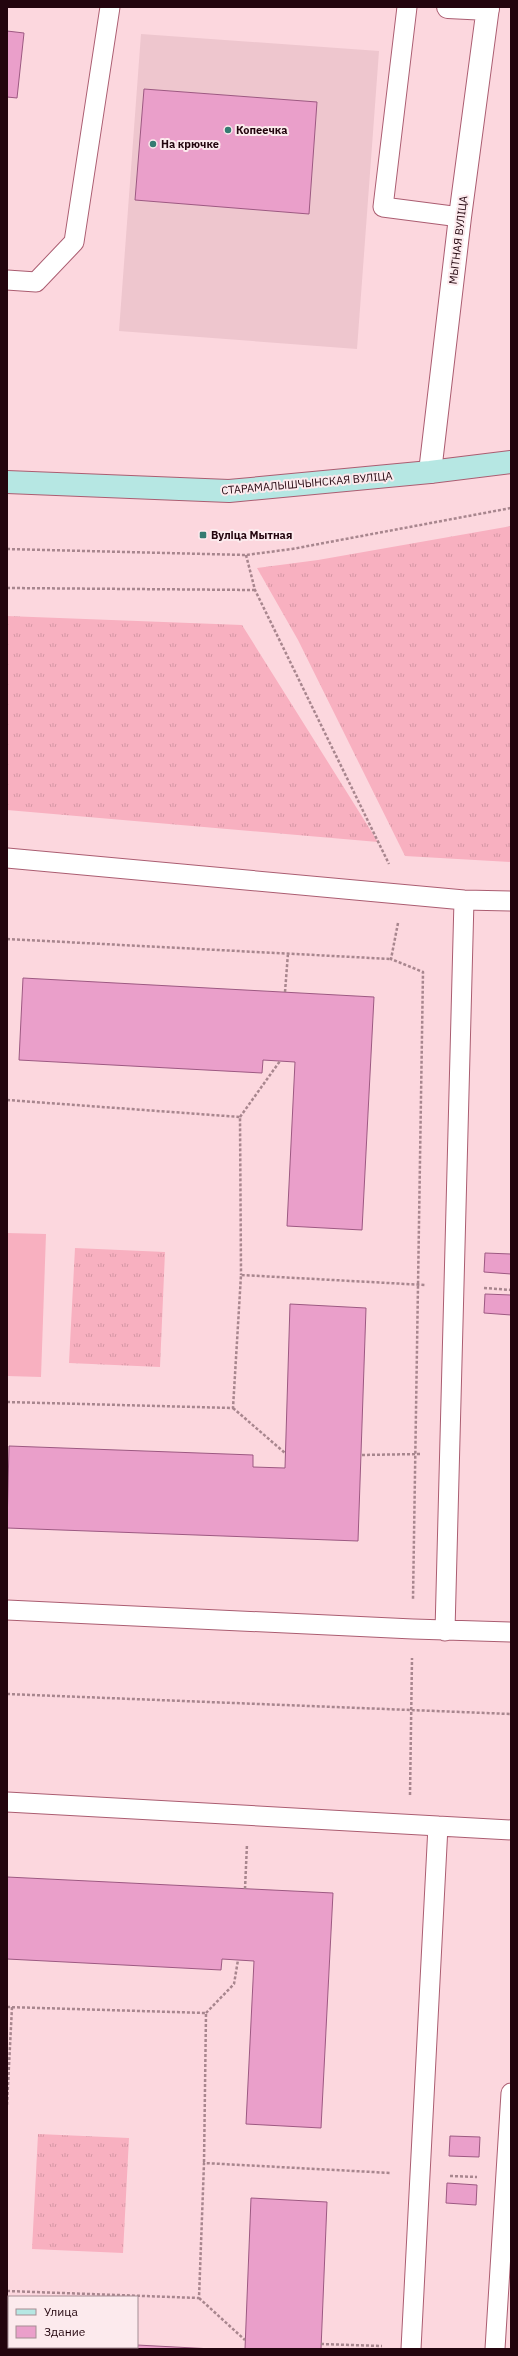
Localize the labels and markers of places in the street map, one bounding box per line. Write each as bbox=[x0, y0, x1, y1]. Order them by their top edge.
place label: Копеечка bbox=[236, 123, 287, 137]
marker: Копеечка bbox=[223, 125, 233, 135]
place label: На крючке bbox=[161, 137, 219, 151]
marker: На крючке bbox=[148, 139, 158, 149]
place label: Вуліца Мытная bbox=[211, 528, 292, 542]
marker: Вуліца Мытная bbox=[198, 530, 208, 540]

